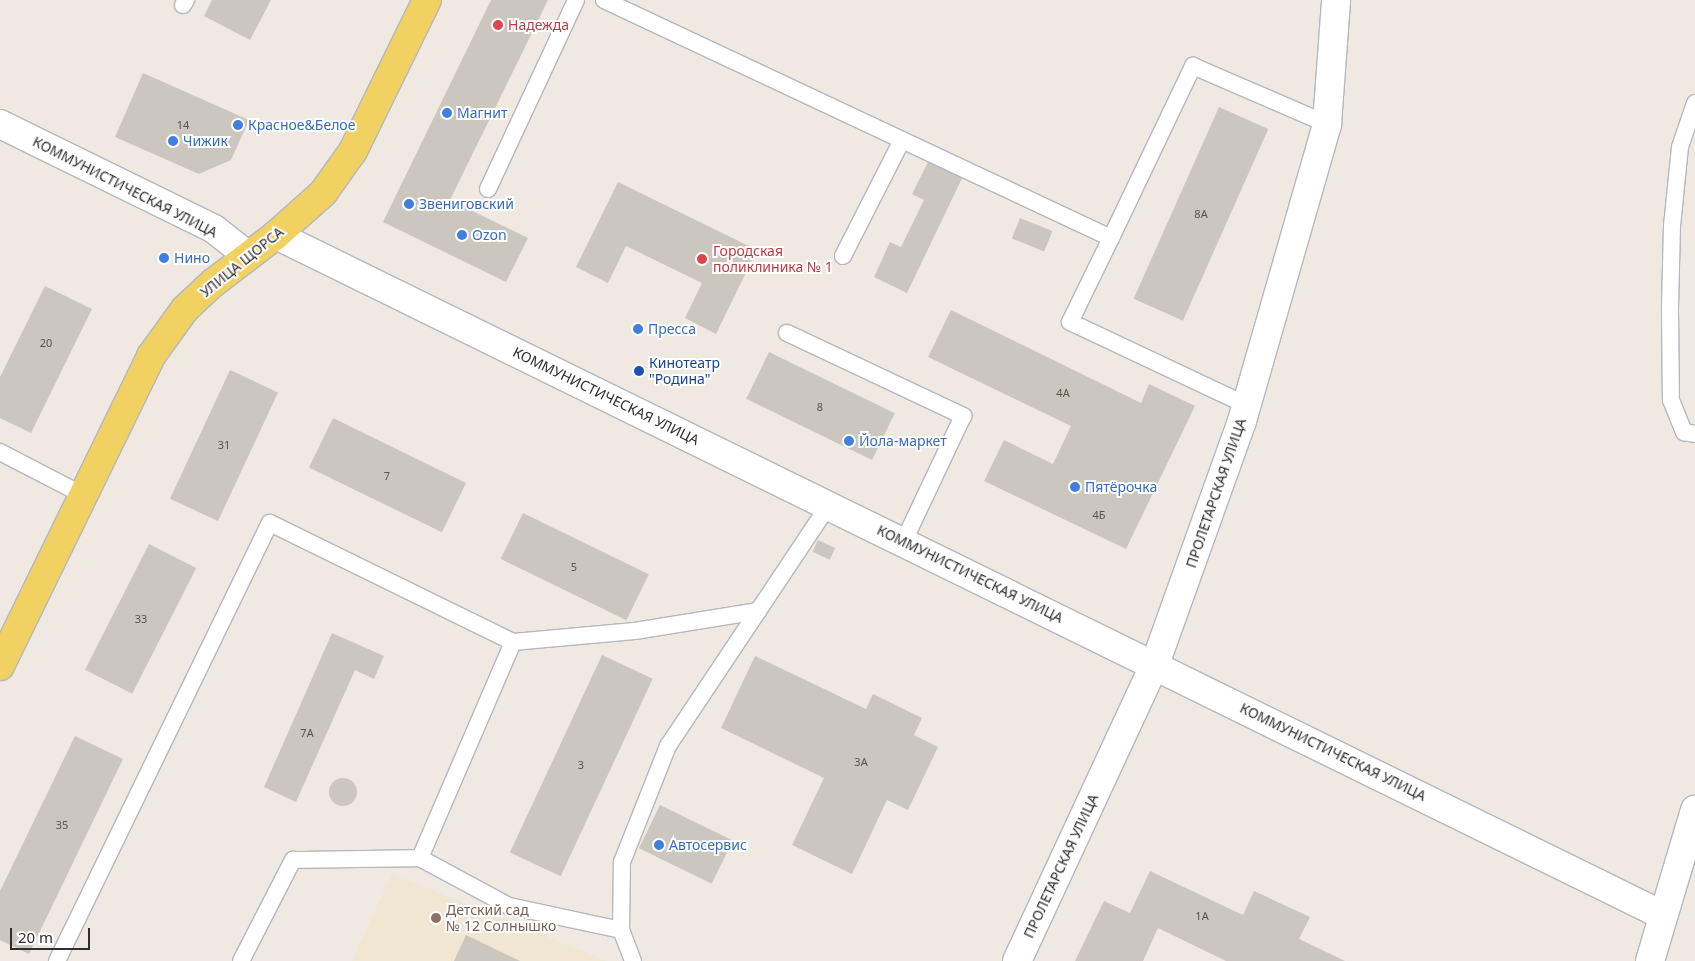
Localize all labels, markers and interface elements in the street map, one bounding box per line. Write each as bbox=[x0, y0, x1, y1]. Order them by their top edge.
place label: Надежда bbox=[508, 17, 569, 33]
marker: Надежда bbox=[492, 19, 504, 31]
place label: Магнит bbox=[457, 105, 507, 121]
marker: Магнит bbox=[441, 107, 453, 119]
place label: Красное&Белое bbox=[248, 117, 355, 133]
house number: 14 bbox=[177, 118, 189, 132]
marker: Красное&Белое bbox=[232, 119, 244, 131]
street label: КОММУНИСТИЧЕСКАЯ УЛИЦА bbox=[30, 133, 220, 241]
place label: Чижик bbox=[183, 133, 228, 149]
marker: Чижик bbox=[167, 135, 179, 147]
place label: Звениговский bbox=[419, 196, 514, 212]
marker: Звениговский bbox=[403, 198, 415, 210]
house number: 8А bbox=[1194, 207, 1208, 221]
street label: УЛИЦА ЩОРСА bbox=[197, 223, 287, 301]
place label: Ozon bbox=[472, 227, 507, 243]
marker: Ozon bbox=[456, 229, 468, 241]
place label: Городская поликлиника № 1 bbox=[713, 243, 833, 276]
place label: Нино bbox=[174, 250, 210, 266]
marker: Нино bbox=[158, 252, 170, 264]
marker: Городская поликлиника № 1 bbox=[695, 252, 709, 266]
place label: Пресса bbox=[648, 321, 696, 337]
marker: Пресса bbox=[632, 323, 644, 335]
house number: 20 bbox=[40, 336, 52, 350]
street label: КОММУНИСТИЧЕСКАЯ УЛИЦА bbox=[510, 344, 702, 448]
place label: Кинотеатр "Родина" bbox=[649, 355, 720, 388]
marker: Кинотеатр "Родина" bbox=[633, 365, 645, 377]
house number: 4А bbox=[1056, 386, 1070, 400]
house number: 8 bbox=[817, 400, 823, 414]
street label: ПРОЛЕТАРСКАЯ УЛИЦА bbox=[1182, 416, 1250, 570]
place label: Йола-маркет bbox=[859, 433, 947, 449]
marker: Йола-маркет bbox=[843, 435, 855, 447]
house number: 31 bbox=[218, 438, 230, 452]
house number: 7 bbox=[384, 469, 390, 483]
place label: Пятёрочка bbox=[1085, 479, 1157, 495]
marker: Пятёрочка bbox=[1069, 481, 1081, 493]
house number: 4Б bbox=[1092, 508, 1106, 522]
street label: КОММУНИСТИЧЕСКАЯ УЛИЦА bbox=[874, 522, 1066, 626]
house number: 5 bbox=[571, 560, 577, 574]
house number: 33 bbox=[135, 612, 147, 626]
street label: КОММУНИСТИЧЕСКАЯ УЛИЦА bbox=[1237, 700, 1429, 804]
house number: 7А bbox=[300, 726, 314, 740]
house number: 3А bbox=[854, 755, 868, 769]
house number: 3 bbox=[578, 758, 584, 772]
street label: ПРОЛЕТАРСКАЯ УЛИЦА bbox=[1020, 791, 1102, 941]
house number: 35 bbox=[56, 818, 68, 832]
place label: Автосервис bbox=[669, 837, 747, 853]
marker: Автосервис bbox=[653, 839, 665, 851]
place label: Детский сад № 12 Солнышко bbox=[446, 902, 556, 934]
house number: 1А bbox=[1195, 909, 1209, 923]
marker: Детский сад № 12 Солнышко bbox=[430, 912, 442, 924]
scale bar bbox=[12, 918, 92, 950]
text: 20 m bbox=[18, 927, 53, 947]

